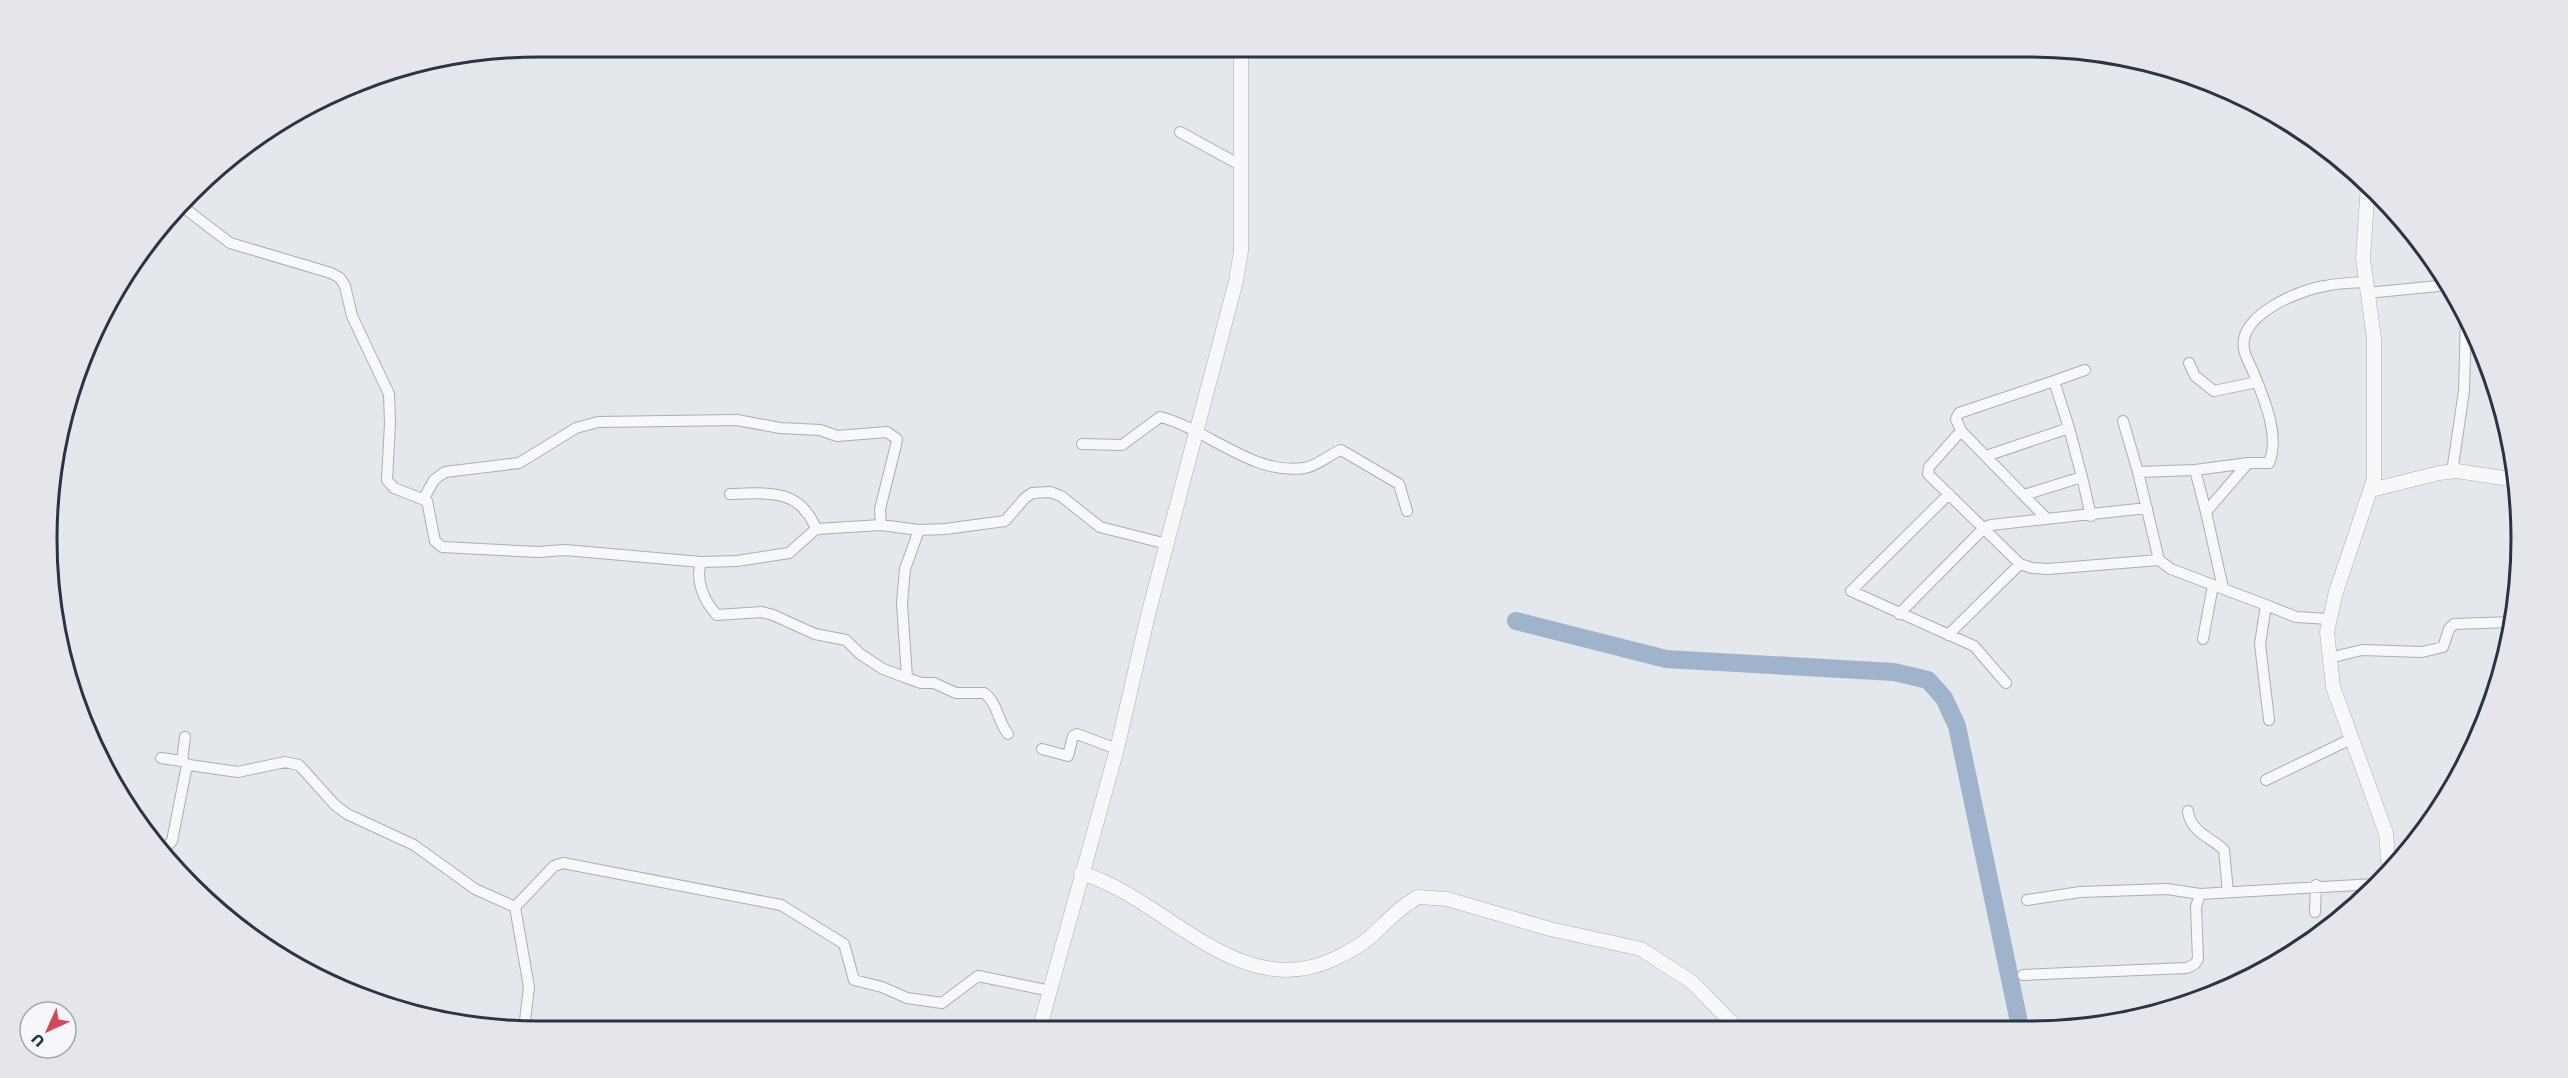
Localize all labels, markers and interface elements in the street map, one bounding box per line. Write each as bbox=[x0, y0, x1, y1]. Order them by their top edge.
north arrow bbox=[18, 1000, 78, 1060]
text: U bbox=[27, 1030, 48, 1051]

